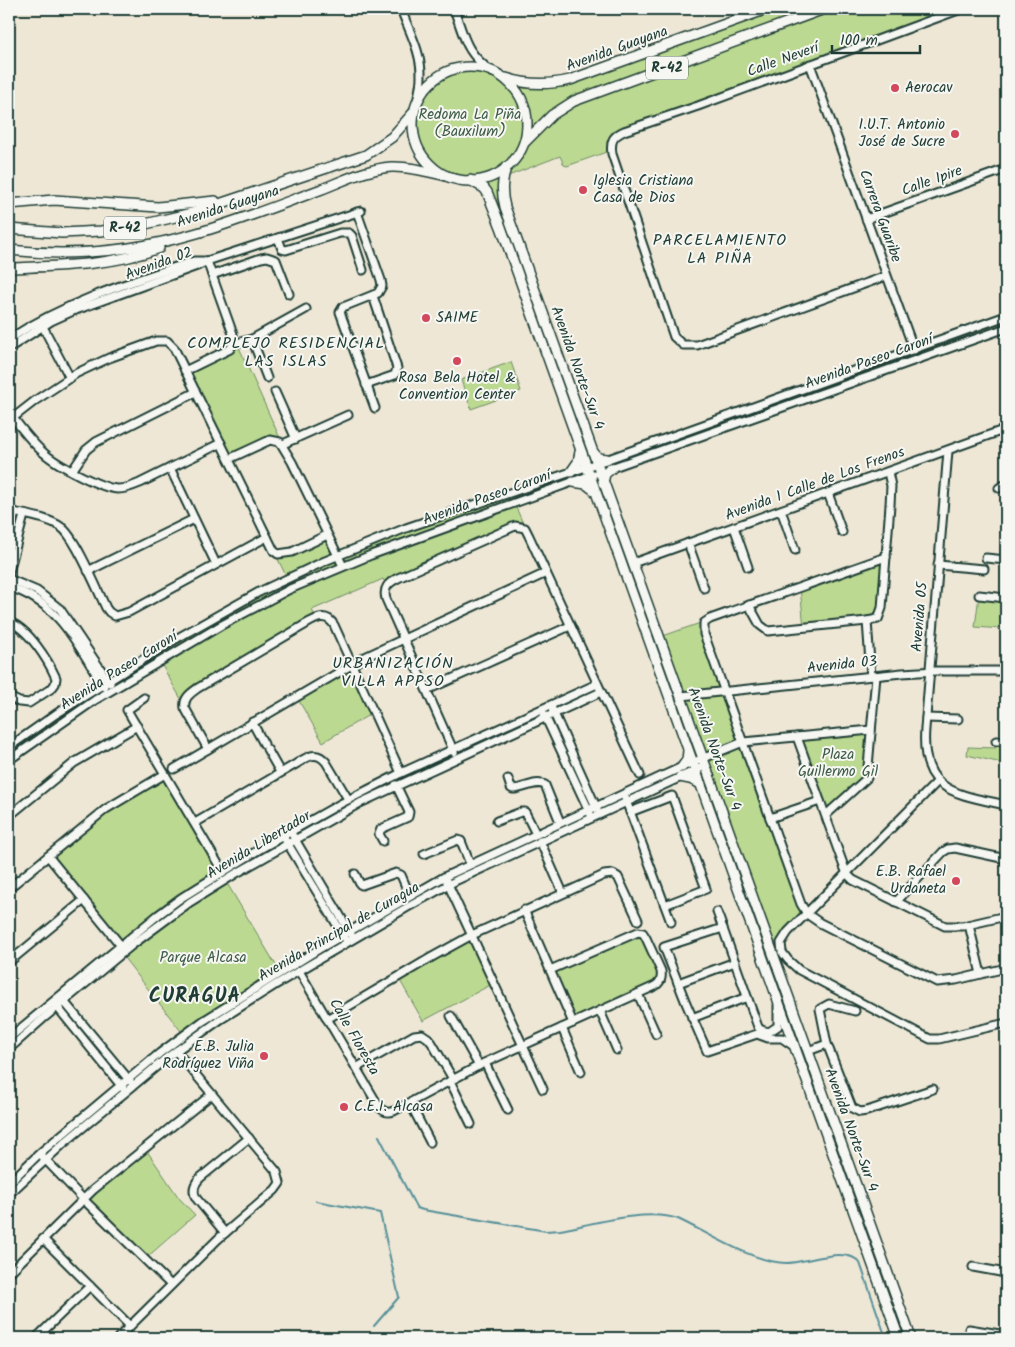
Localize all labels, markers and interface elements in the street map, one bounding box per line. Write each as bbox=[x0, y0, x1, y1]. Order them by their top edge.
street label: Avenida Guayana bbox=[563, 19, 671, 79]
scale bar bbox=[832, 22, 920, 54]
text: 100 m bbox=[840, 29, 878, 53]
street label: Calle Neverí bbox=[744, 35, 824, 84]
road number: R-42 bbox=[646, 56, 688, 80]
place label: Aerocav bbox=[905, 76, 953, 100]
marker: Aerocav bbox=[889, 82, 901, 94]
park label: Redoma La Piña (Bauxilum) bbox=[419, 103, 521, 144]
place label: I.U.T. Antonio José de Sucre bbox=[858, 113, 945, 154]
marker: I.U.T. Antonio José de Sucre bbox=[949, 128, 961, 140]
street label: Calle Ipire bbox=[898, 159, 966, 203]
street label: Carrera Guaribe bbox=[852, 166, 908, 266]
place label: Iglesia Cristiana Casa de Dios bbox=[593, 169, 694, 210]
street label: Avenida Guayana bbox=[173, 179, 283, 235]
marker: Iglesia Cristiana Casa de Dios bbox=[577, 184, 589, 196]
road number: R-42 bbox=[104, 217, 146, 240]
district label: PARCELAMIENTO LA PIÑA bbox=[653, 228, 787, 271]
street label: Avenida 02 bbox=[122, 241, 196, 287]
street label: Avenida Norte-Sur 4 bbox=[543, 303, 611, 433]
place label: SAIME bbox=[436, 306, 480, 330]
marker: SAIME bbox=[420, 312, 432, 324]
street label: Avenida Paseo Caroní bbox=[802, 327, 939, 396]
district label: COMPLEJO RESIDENCIAL LAS ISLAS bbox=[187, 331, 385, 374]
marker: Rosa Bela Hotel & Convention Center bbox=[451, 355, 463, 367]
place label: Rosa Bela Hotel & Convention Center bbox=[398, 366, 516, 407]
street label: Avenida 1 Calle de Los Frenos bbox=[722, 440, 909, 528]
street label: Avenida Paseo Caroní bbox=[420, 463, 557, 532]
street label: Avenida 05 bbox=[905, 580, 935, 653]
street label: Avenida Paseo Caroní bbox=[55, 624, 185, 717]
street label: Avenida 03 bbox=[806, 649, 879, 681]
district label: URBANIZACIÓN VILLA APPSO bbox=[332, 651, 454, 694]
street label: Avenida Norte-Sur 4 bbox=[680, 684, 748, 814]
park label: Plaza Guillermo Gil bbox=[798, 743, 878, 784]
street label: Avenida Libertador bbox=[202, 804, 317, 886]
place label: E.B. Rafael Urdaneta bbox=[876, 860, 946, 901]
marker: E.B. Rafael Urdaneta bbox=[950, 875, 962, 887]
street label: Avenida Principal de Curagua bbox=[254, 876, 424, 988]
park label: Parque Alcasa bbox=[159, 946, 247, 970]
district label: CURAGUA bbox=[149, 981, 241, 1013]
street label: Calle Floresta bbox=[322, 994, 386, 1080]
place label: E.B. Julia Rodríguez Viña bbox=[162, 1035, 254, 1076]
marker: E.B. Julia Rodríguez Viña bbox=[258, 1050, 270, 1062]
street label: Avenida Norte-Sur 4 bbox=[817, 1065, 885, 1195]
place label: C.E.I. Alcasa bbox=[354, 1095, 433, 1119]
marker: C.E.I. Alcasa bbox=[338, 1101, 350, 1113]

